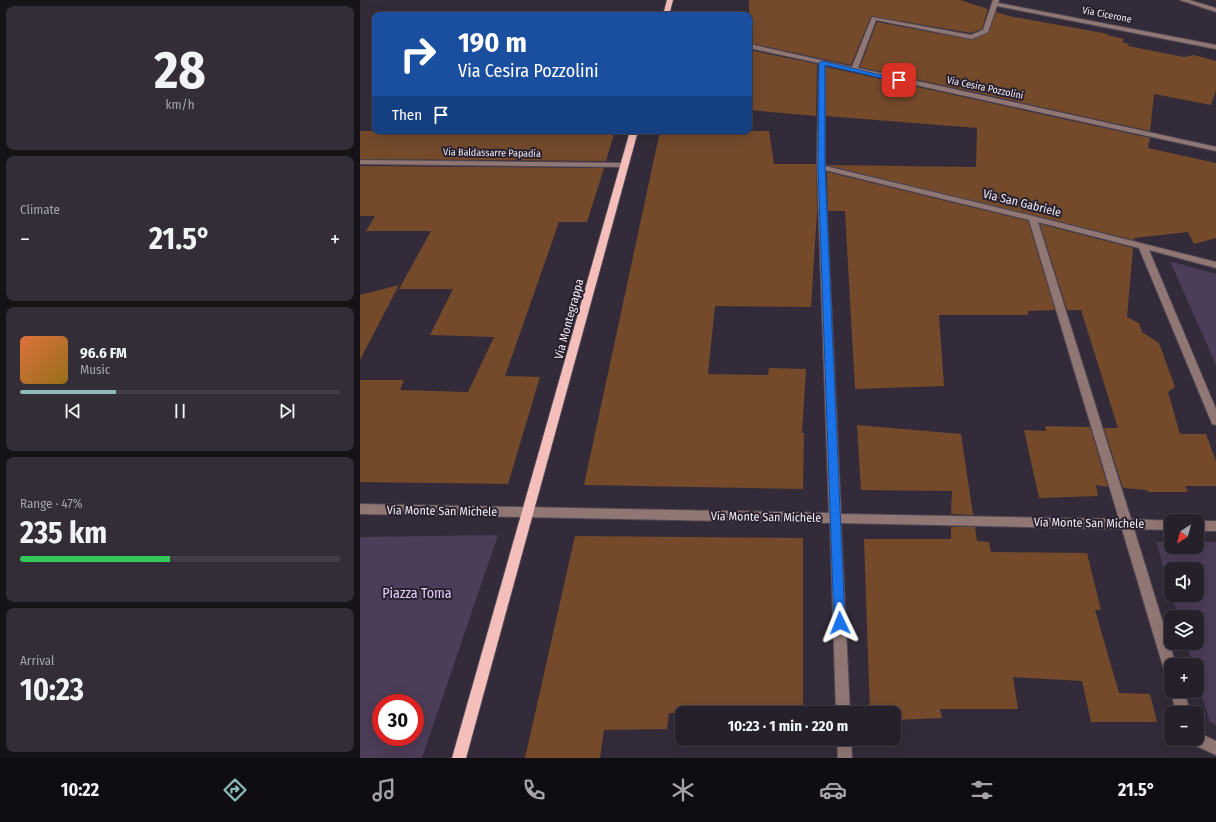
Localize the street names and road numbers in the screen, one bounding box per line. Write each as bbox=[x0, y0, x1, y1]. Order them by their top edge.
street label: Via Cicerone bbox=[1081, 4, 1133, 26]
street label: Via Cesira Pozzolini bbox=[946, 74, 1024, 102]
street label: Via Baldassarre Papadia bbox=[443, 146, 541, 160]
street label: Via San Gabriele bbox=[981, 187, 1063, 220]
street label: Via Montegrappa bbox=[552, 277, 586, 361]
street label: Via Monte San Michele bbox=[387, 503, 497, 519]
street label: Via Monte San Michele bbox=[711, 509, 821, 525]
street label: Via Monte San Michele bbox=[1034, 515, 1144, 531]

